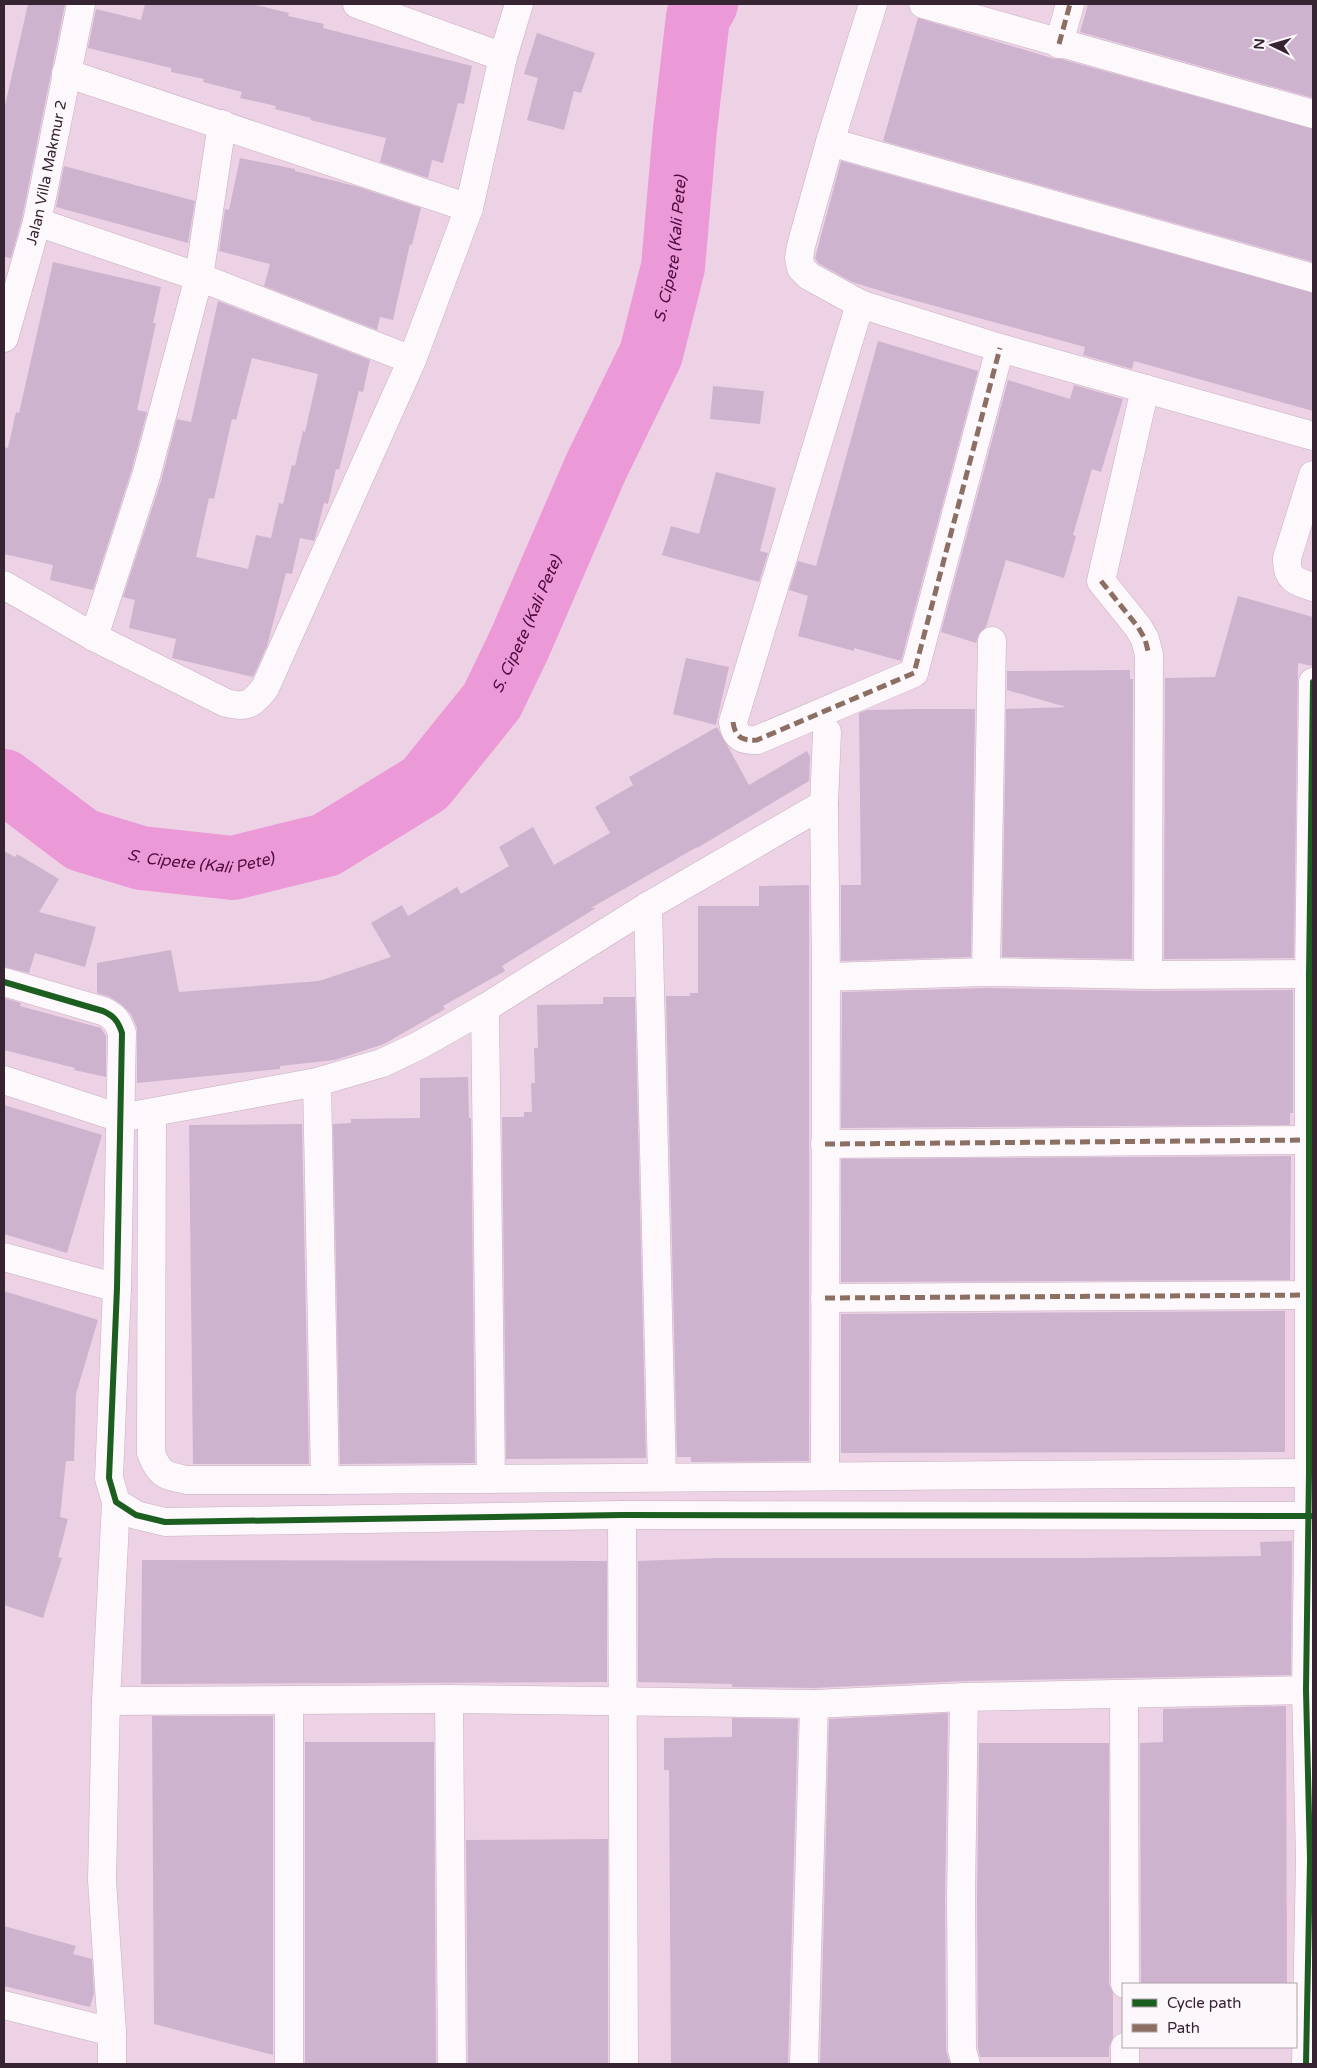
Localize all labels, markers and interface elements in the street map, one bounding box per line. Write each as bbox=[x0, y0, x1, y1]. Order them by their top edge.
north arrow bbox=[1247, 20, 1297, 70]
text: N bbox=[1251, 38, 1269, 50]
street label: Jalan Villa Makmur 2 bbox=[22, 98, 70, 247]
water label: S. Cipete (Kali Pete) bbox=[649, 174, 691, 324]
water label: S. Cipete (Kali Pete) bbox=[487, 552, 567, 696]
water label: S. Cipete (Kali Pete) bbox=[125, 844, 277, 878]
legend bbox=[1122, 1983, 1297, 2048]
text: Cycle path bbox=[1167, 1994, 1241, 2012]
text: Path bbox=[1167, 2019, 1200, 2037]

